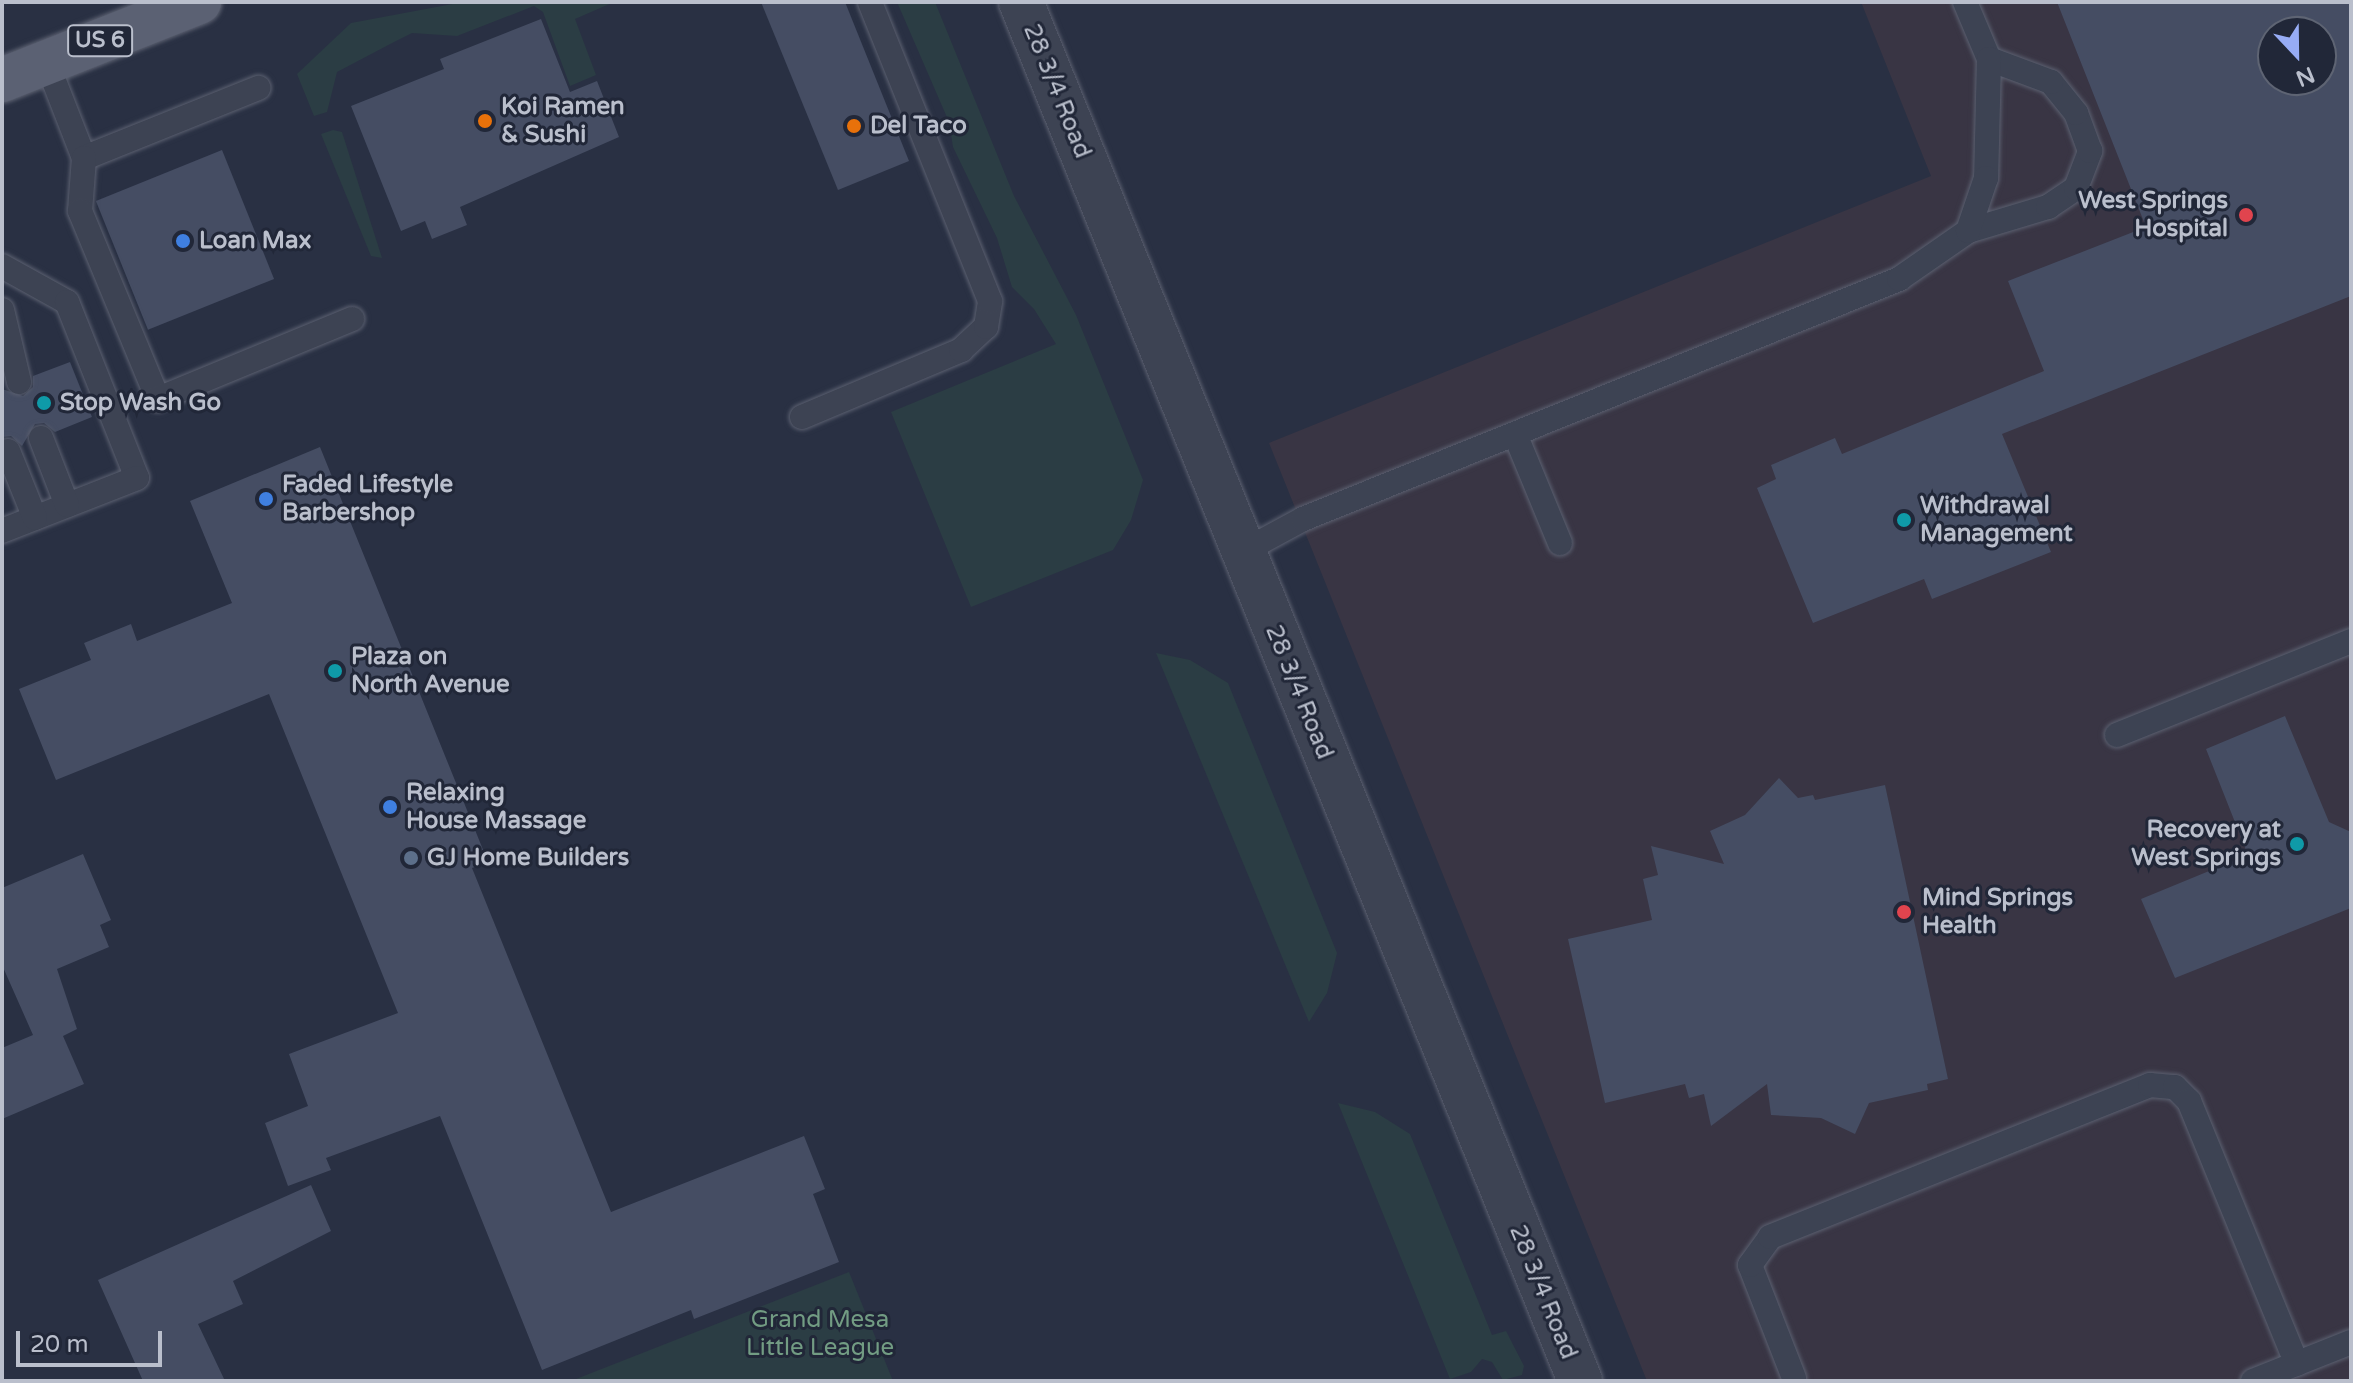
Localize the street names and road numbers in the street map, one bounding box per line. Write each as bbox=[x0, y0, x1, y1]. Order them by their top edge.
street label: 28 3/4 Road bbox=[1017, 20, 1097, 162]
road number: US 6 bbox=[66, 23, 134, 59]
street label: 28 3/4 Road bbox=[1259, 621, 1339, 763]
street label: 28 3/4 Road bbox=[1503, 1221, 1583, 1363]

